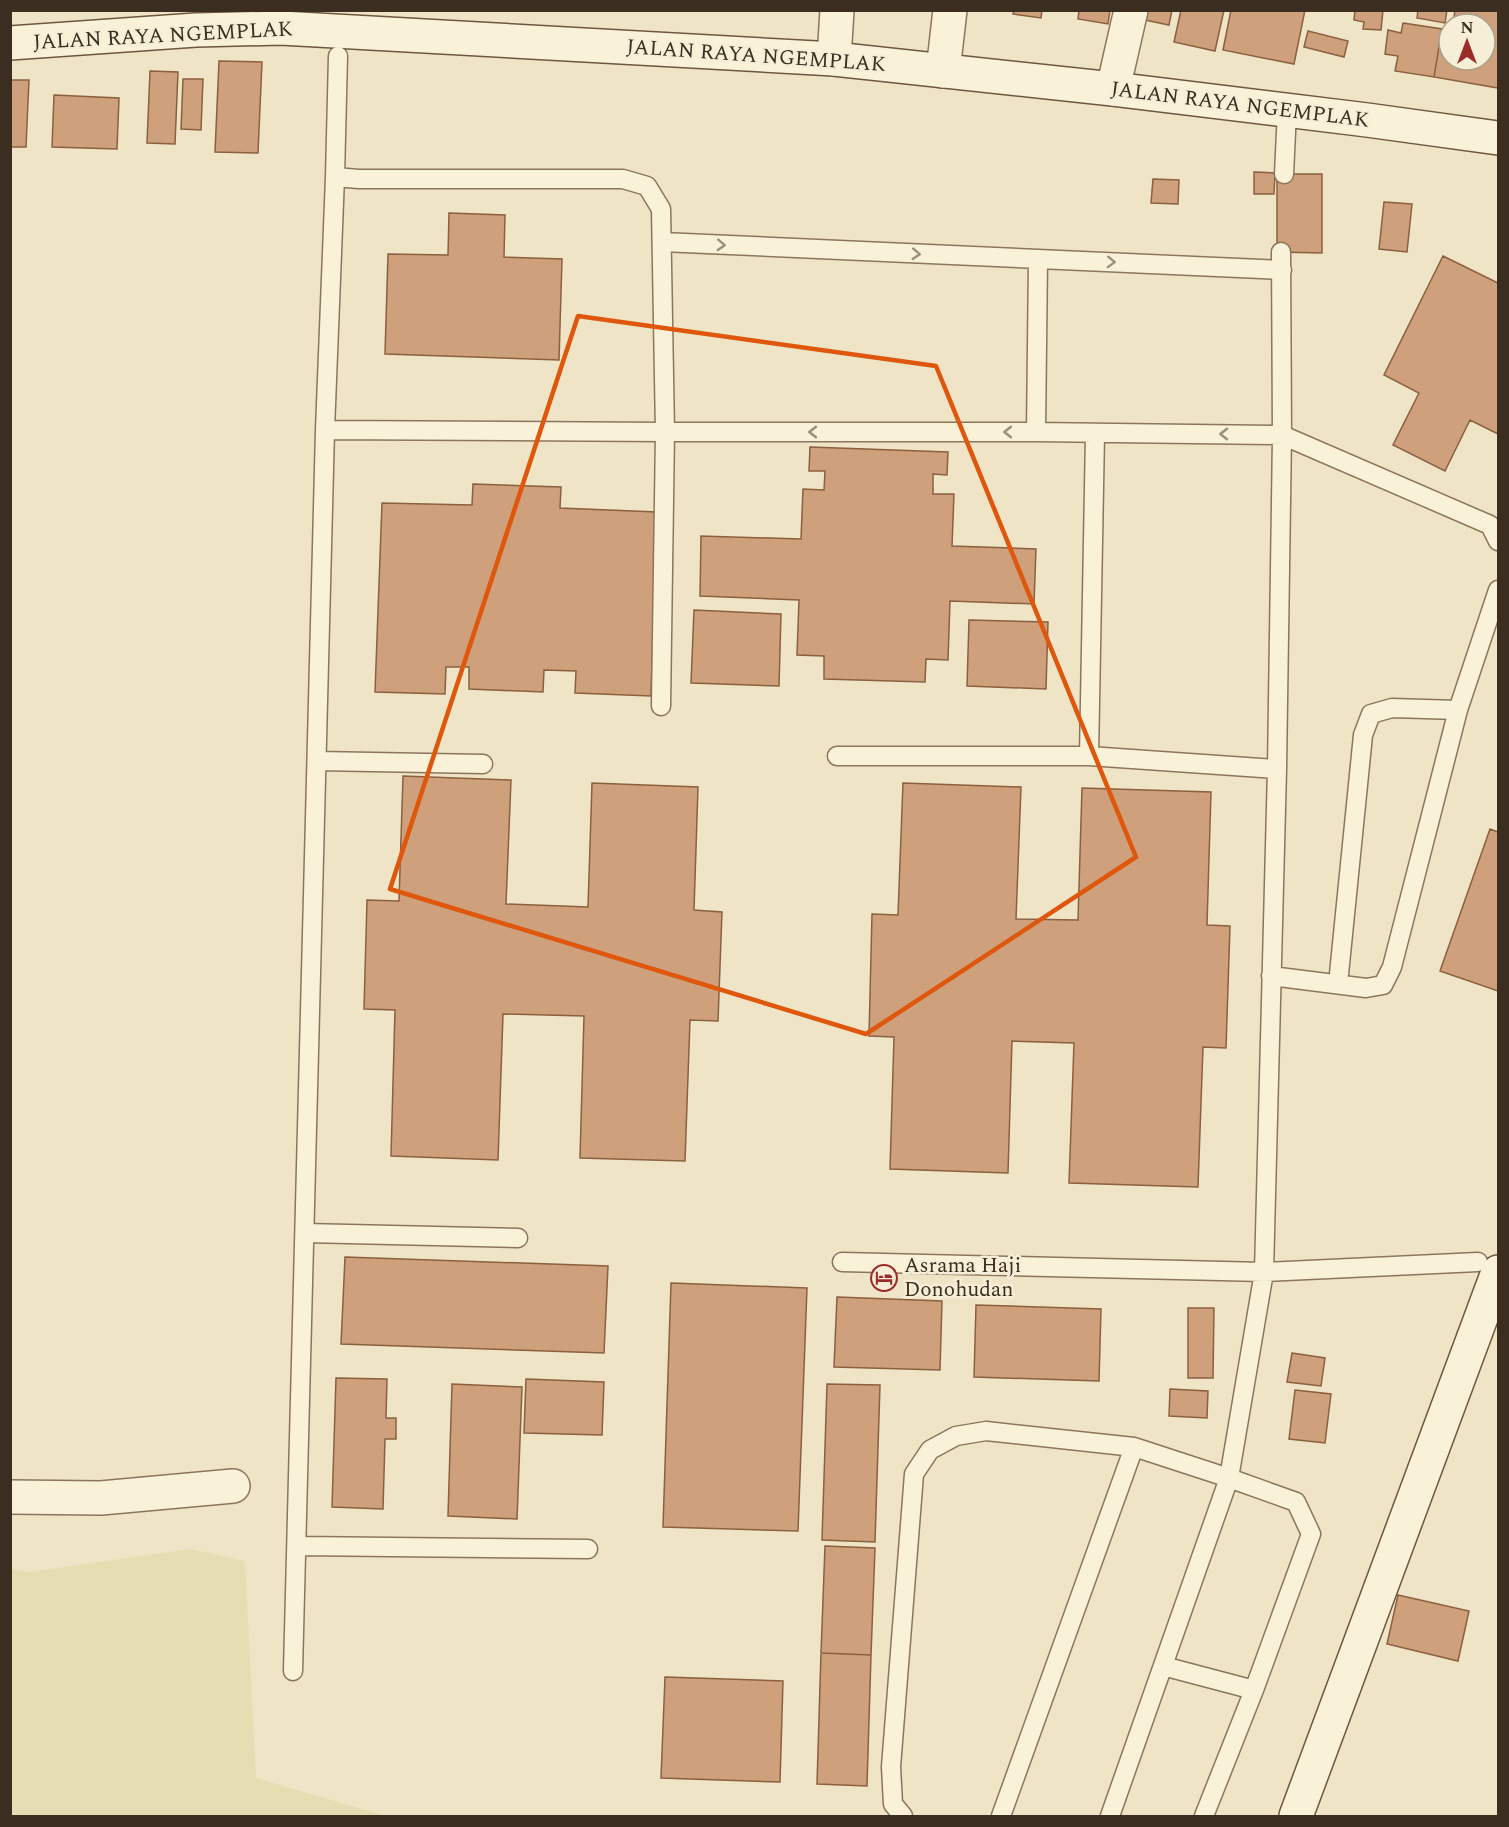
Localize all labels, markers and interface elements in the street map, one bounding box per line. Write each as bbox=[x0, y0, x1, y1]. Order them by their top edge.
north arrow bbox=[1437, 12, 1497, 72]
street label: JALAN RAYA NGEMPLAK bbox=[32, 13, 294, 59]
text: N bbox=[1460, 16, 1474, 40]
street label: JALAN RAYA NGEMPLAK bbox=[625, 31, 887, 81]
street label: JALAN RAYA NGEMPLAK bbox=[1109, 73, 1371, 137]
one-way arrow bbox=[716, 239, 725, 251]
one-way arrow bbox=[911, 247, 920, 260]
one-way arrow bbox=[1106, 256, 1115, 269]
one-way arrow bbox=[808, 426, 817, 438]
one-way arrow bbox=[1003, 426, 1012, 438]
one-way arrow bbox=[1219, 428, 1228, 440]
place label: Asrama Haji Donohudan bbox=[904, 1250, 1021, 1306]
hotel icon: Asrama Haji Donohudan bbox=[869, 1263, 899, 1293]

